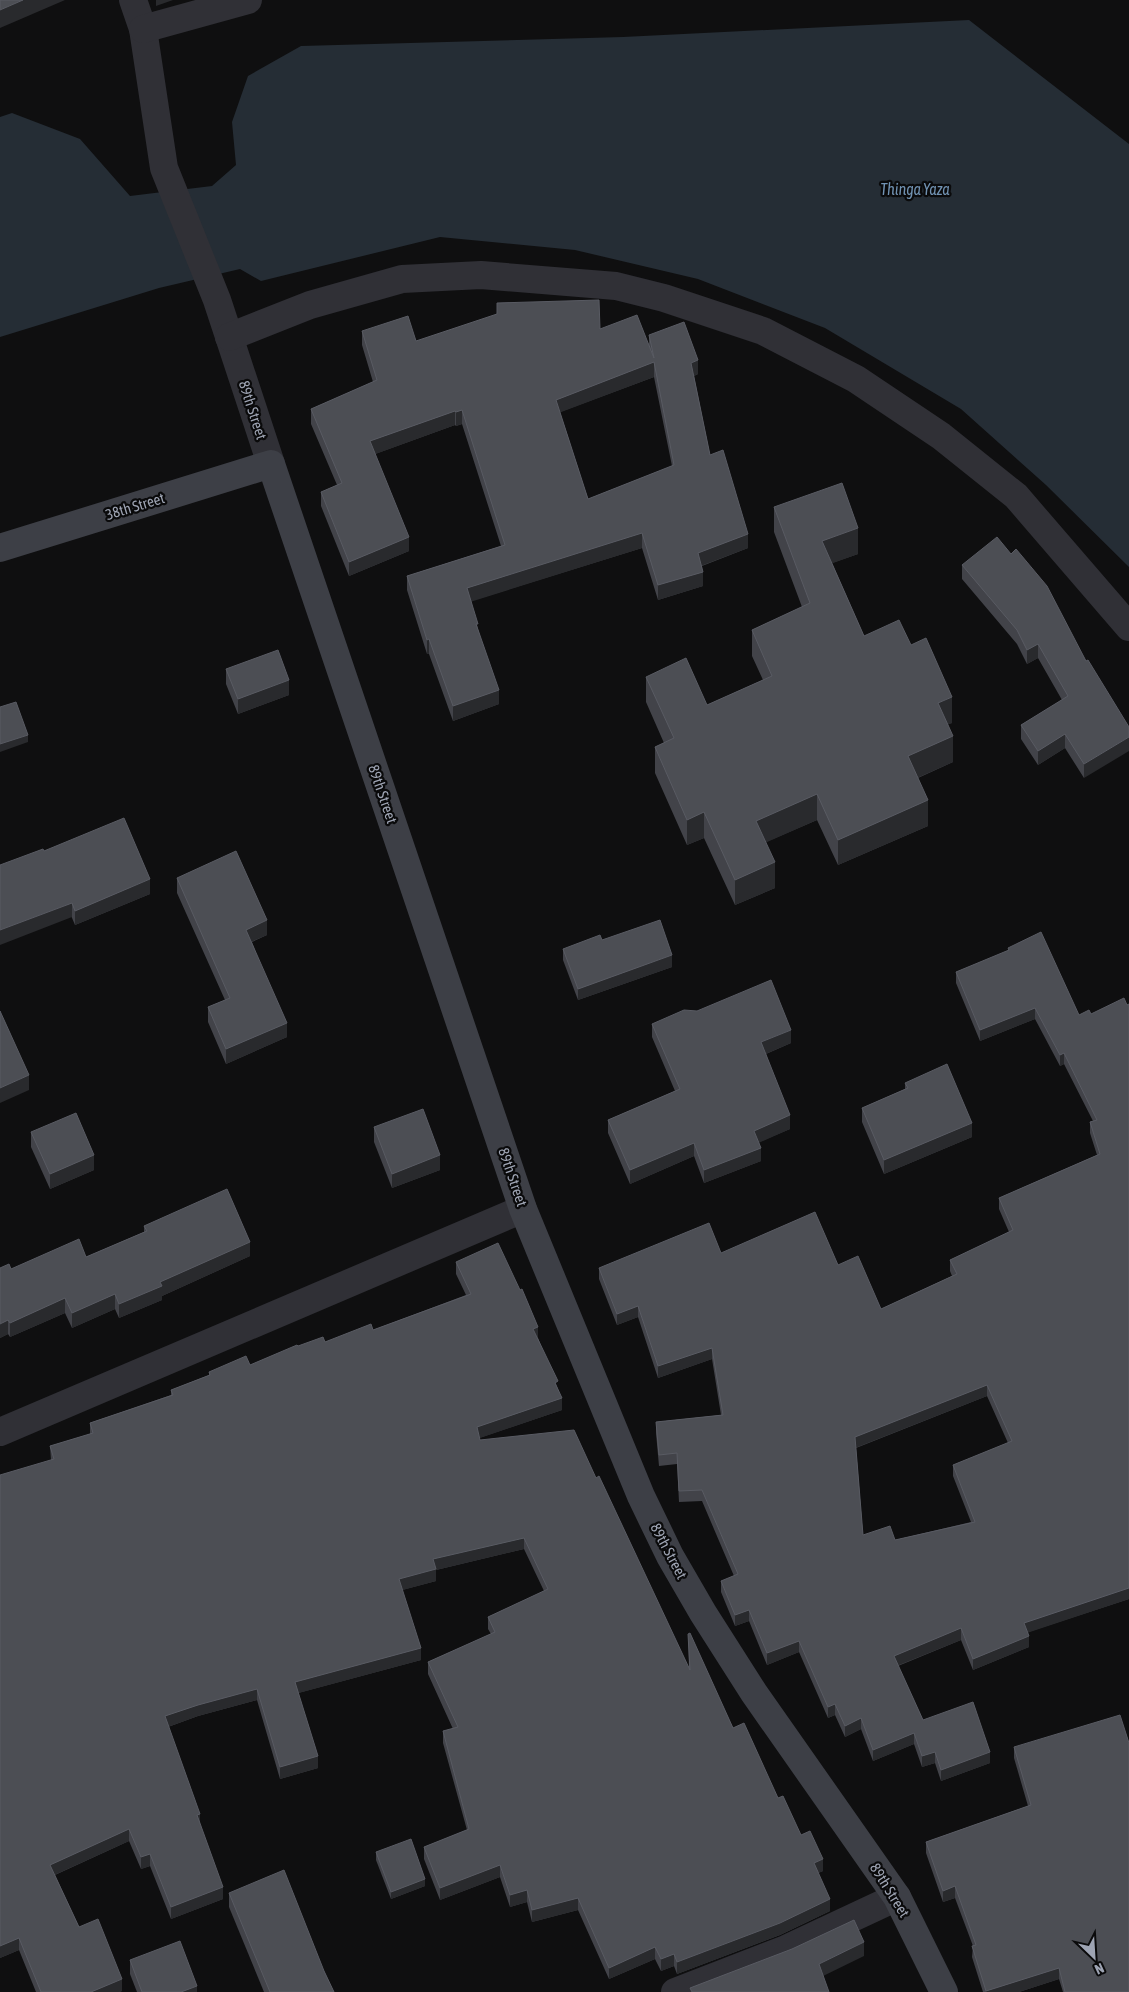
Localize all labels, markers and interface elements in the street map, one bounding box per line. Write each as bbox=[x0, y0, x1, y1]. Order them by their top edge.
water label: Thinga Yaza bbox=[880, 180, 950, 199]
street label: 89th Street bbox=[236, 379, 270, 441]
street label: 38th Street bbox=[104, 489, 166, 523]
street label: 89th Street bbox=[365, 763, 401, 825]
street label: 89th Street bbox=[495, 1146, 531, 1208]
street label: 89th Street bbox=[647, 1520, 691, 1582]
street label: 89th Street bbox=[867, 1860, 913, 1920]
north arrow bbox=[1069, 1932, 1119, 1982]
text: N bbox=[1092, 1960, 1107, 1978]

